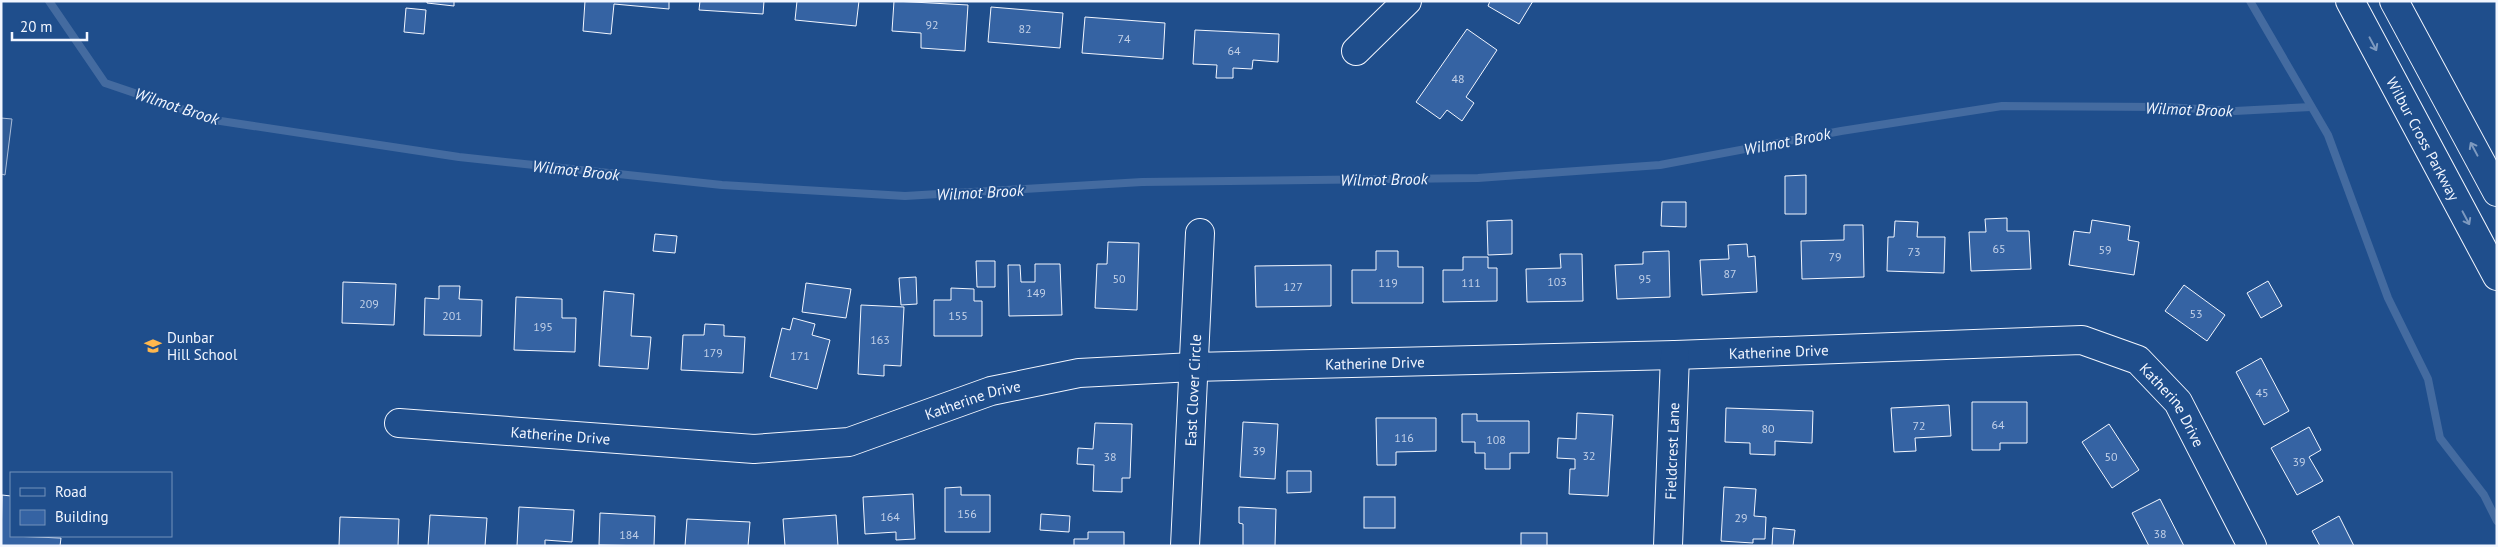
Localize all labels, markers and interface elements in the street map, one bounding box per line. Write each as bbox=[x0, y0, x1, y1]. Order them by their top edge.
scale bar bbox=[12, 10, 88, 42]
text: 20 m bbox=[20, 17, 53, 36]
house number: 92 bbox=[925, 17, 939, 32]
house number: 82 bbox=[1018, 21, 1032, 36]
house number: 74 bbox=[1117, 31, 1131, 46]
one-way arrow bbox=[2368, 37, 2378, 52]
house number: 64 bbox=[1227, 43, 1241, 58]
house number: 48 bbox=[1451, 71, 1465, 86]
street label: Wilbur Cross Parkway bbox=[2383, 74, 2464, 204]
water label: Wilmot Brook bbox=[132, 83, 223, 129]
water label: Wilmot Brook bbox=[2145, 97, 2234, 121]
water label: Wilmot Brook bbox=[1742, 123, 1833, 159]
one-way arrow bbox=[2469, 142, 2478, 157]
water label: Wilmot Brook bbox=[531, 155, 622, 185]
water label: Wilmot Brook bbox=[1340, 168, 1429, 190]
water label: Wilmot Brook bbox=[936, 180, 1025, 204]
one-way arrow bbox=[2461, 211, 2471, 226]
house number: 65 bbox=[1992, 241, 2006, 256]
house number: 59 bbox=[2098, 242, 2112, 257]
house number: 73 bbox=[1907, 244, 1921, 259]
house number: 79 bbox=[1828, 249, 1842, 264]
house number: 87 bbox=[1723, 266, 1737, 281]
house number: 50 bbox=[1112, 271, 1126, 286]
house number: 95 bbox=[1638, 271, 1652, 286]
house number: 103 bbox=[1547, 274, 1567, 289]
house number: 119 bbox=[1378, 275, 1398, 290]
house number: 111 bbox=[1461, 275, 1481, 290]
house number: 127 bbox=[1283, 279, 1303, 294]
house number: 149 bbox=[1026, 285, 1046, 300]
house number: 209 bbox=[359, 296, 379, 311]
house number: 53 bbox=[2189, 306, 2203, 321]
house number: 201 bbox=[442, 308, 462, 323]
house number: 155 bbox=[948, 308, 968, 323]
house number: 195 bbox=[533, 319, 553, 334]
place label: Dunbar Hill School bbox=[167, 328, 238, 364]
house number: 163 bbox=[870, 332, 890, 347]
street label: East Clover Circle bbox=[1180, 334, 1205, 447]
school or university icon: Dunbar Hill School bbox=[143, 336, 163, 356]
street label: Katherine Drive bbox=[1729, 340, 1829, 363]
house number: 179 bbox=[703, 345, 723, 360]
house number: 171 bbox=[790, 348, 810, 363]
street label: Katherine Drive bbox=[1325, 352, 1425, 373]
street label: Katherine Drive bbox=[2136, 359, 2209, 450]
street label: Katherine Drive bbox=[922, 376, 1022, 424]
house number: 45 bbox=[2255, 385, 2269, 400]
street label: Fieldcrest Lane bbox=[1660, 402, 1683, 500]
house number: 64 bbox=[1991, 417, 2005, 432]
house number: 72 bbox=[1912, 418, 1926, 433]
house number: 80 bbox=[1761, 421, 1775, 436]
street label: Katherine Drive bbox=[510, 422, 611, 448]
house number: 116 bbox=[1394, 430, 1414, 445]
house number: 108 bbox=[1486, 432, 1506, 447]
house number: 39 bbox=[1252, 443, 1266, 458]
house number: 32 bbox=[1582, 448, 1596, 463]
house number: 38 bbox=[1103, 449, 1117, 464]
house number: 50 bbox=[2104, 449, 2118, 464]
house number: 39 bbox=[2292, 454, 2306, 469]
legend bbox=[10, 472, 172, 537]
text: Road bbox=[55, 482, 87, 501]
house number: 156 bbox=[957, 506, 977, 521]
text: Building bbox=[55, 507, 109, 526]
house number: 164 bbox=[880, 509, 900, 524]
house number: 29 bbox=[1734, 510, 1748, 525]
house number: 38 bbox=[2153, 526, 2167, 541]
house number: 184 bbox=[619, 527, 639, 542]

